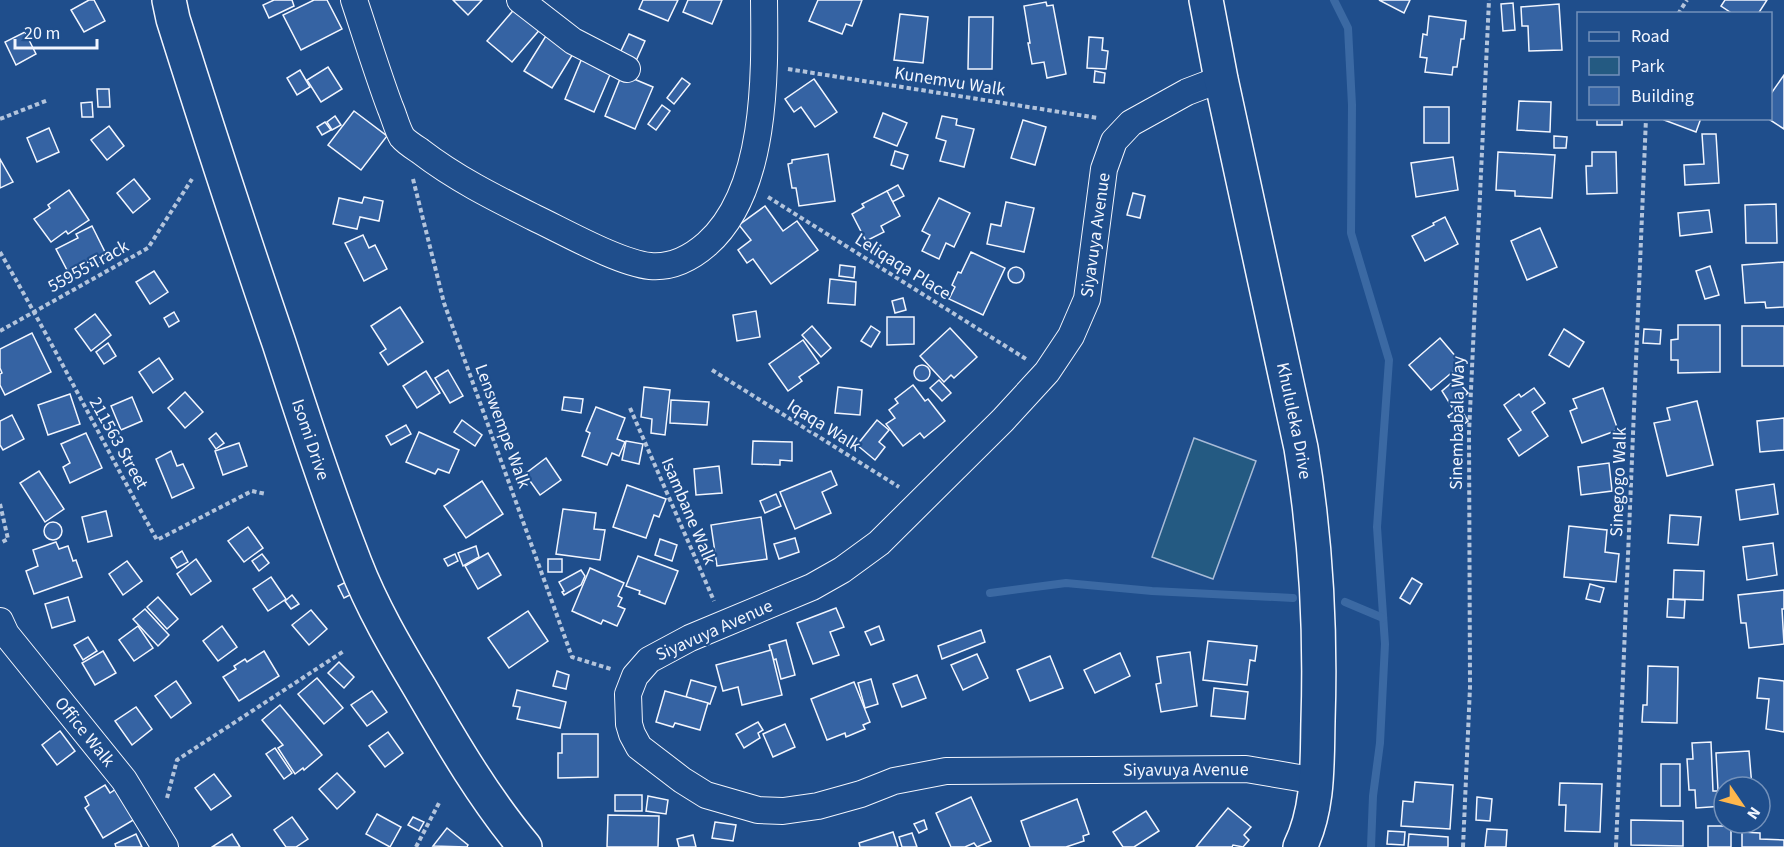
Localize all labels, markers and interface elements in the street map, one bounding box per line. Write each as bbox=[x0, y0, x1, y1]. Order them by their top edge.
scale bar bbox=[15, 12, 98, 50]
legend bbox=[1577, 12, 1772, 120]
text: 20 m bbox=[24, 21, 60, 46]
text: Road bbox=[1631, 24, 1670, 49]
text: Park bbox=[1631, 54, 1665, 79]
street label: Kunemvu Walk bbox=[893, 60, 1007, 103]
text: Building bbox=[1631, 84, 1694, 109]
street label: Siyavuya Avenue bbox=[1074, 171, 1117, 299]
street label: Leliqaqa Place bbox=[850, 227, 956, 306]
street label: 55955 Track bbox=[43, 234, 133, 299]
street label: Sinembabala Way bbox=[1444, 355, 1471, 490]
street label: Khululeka Drive bbox=[1270, 360, 1318, 481]
street label: Lenswempe Walk bbox=[468, 361, 537, 492]
street label: 211563 Street bbox=[83, 392, 154, 494]
street label: Iqaqa Walk bbox=[782, 393, 866, 458]
street label: Isomi Drive bbox=[285, 396, 336, 484]
street label: Sinegogo Walk bbox=[1604, 427, 1633, 537]
street label: Isambane Walk bbox=[655, 454, 722, 569]
street label: Siyavuya Avenue bbox=[652, 593, 777, 667]
street label: Office Walk bbox=[49, 692, 121, 772]
street label: Siyavuya Avenue bbox=[1123, 757, 1249, 783]
north arrow bbox=[1712, 775, 1772, 835]
text: N bbox=[1741, 802, 1766, 824]

